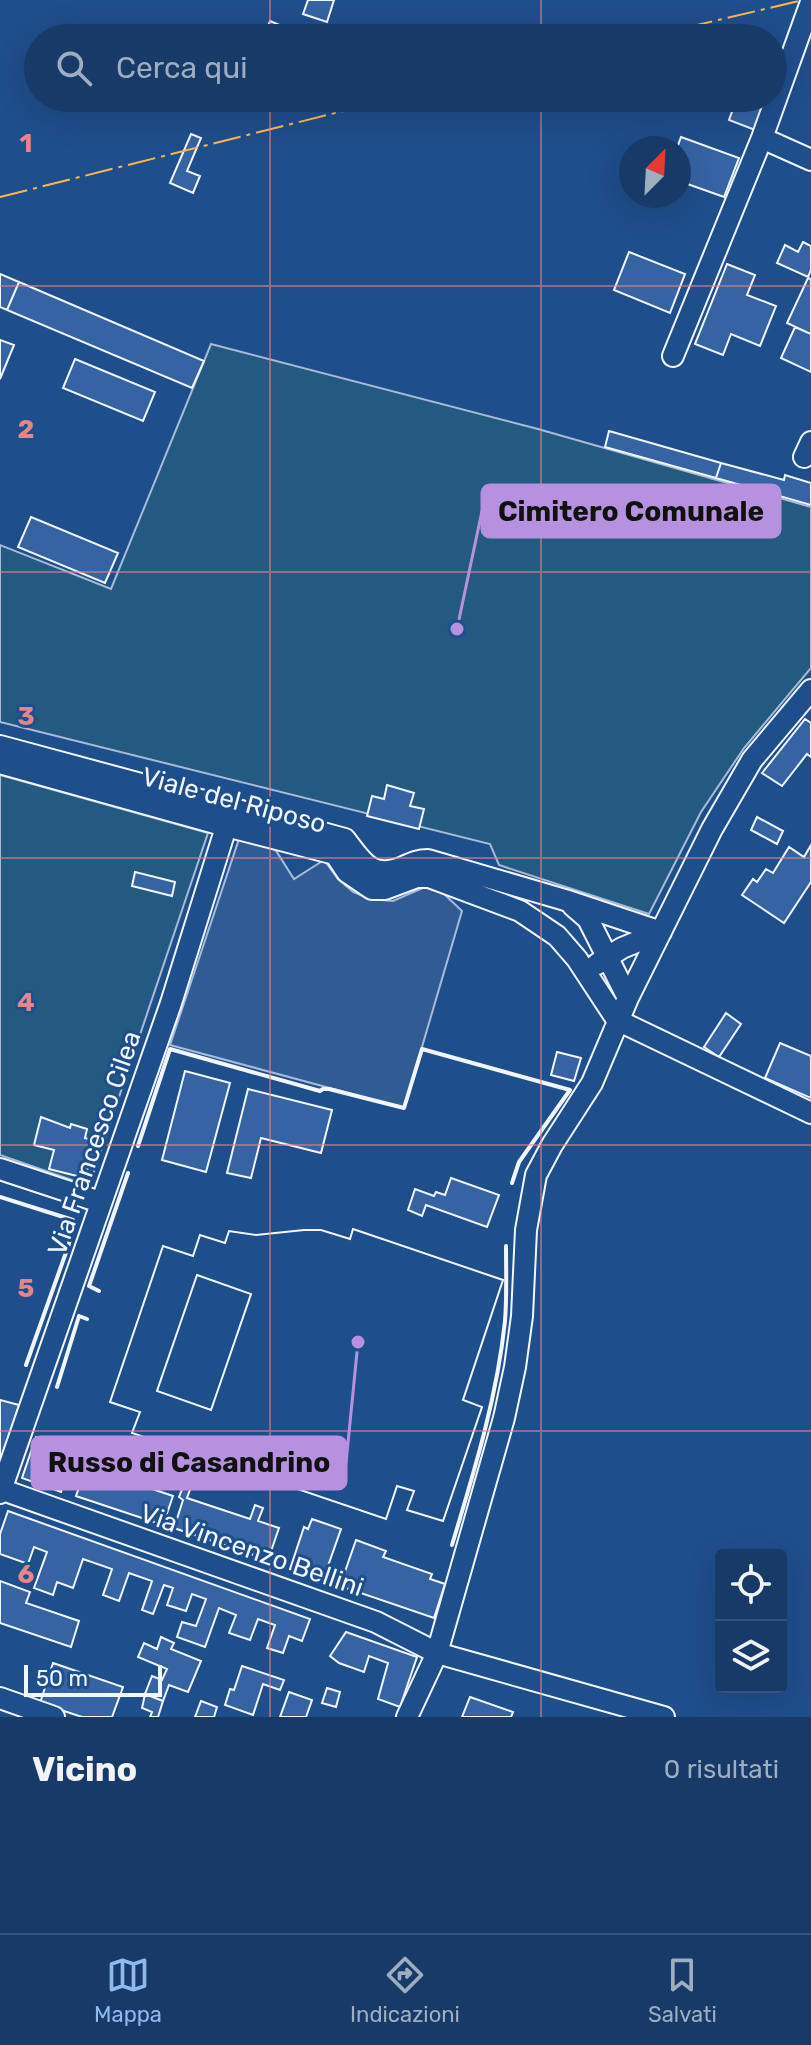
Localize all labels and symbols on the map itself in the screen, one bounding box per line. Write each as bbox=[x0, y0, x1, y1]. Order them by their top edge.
text: 1 bbox=[20, 128, 32, 159]
north arrow bbox=[619, 136, 691, 208]
text: 2 bbox=[18, 414, 34, 445]
callout: Cimitero Comunale bbox=[482, 485, 780, 537]
text: Cimitero Comunale bbox=[498, 495, 764, 528]
text: 3 bbox=[17, 701, 35, 732]
street label: Viale del Riposo bbox=[138, 761, 329, 840]
text: 4 bbox=[17, 987, 35, 1018]
street label: Via Francesco Cilea bbox=[42, 1027, 147, 1259]
text: 5 bbox=[18, 1273, 34, 1304]
callout: Russo di Casandrino bbox=[32, 1437, 346, 1489]
text: Russo di Casandrino bbox=[48, 1446, 330, 1479]
street label: Via Vincenzo Bellini bbox=[136, 1498, 368, 1603]
text: 6 bbox=[18, 1559, 35, 1590]
scale bar bbox=[24, 1661, 162, 1697]

